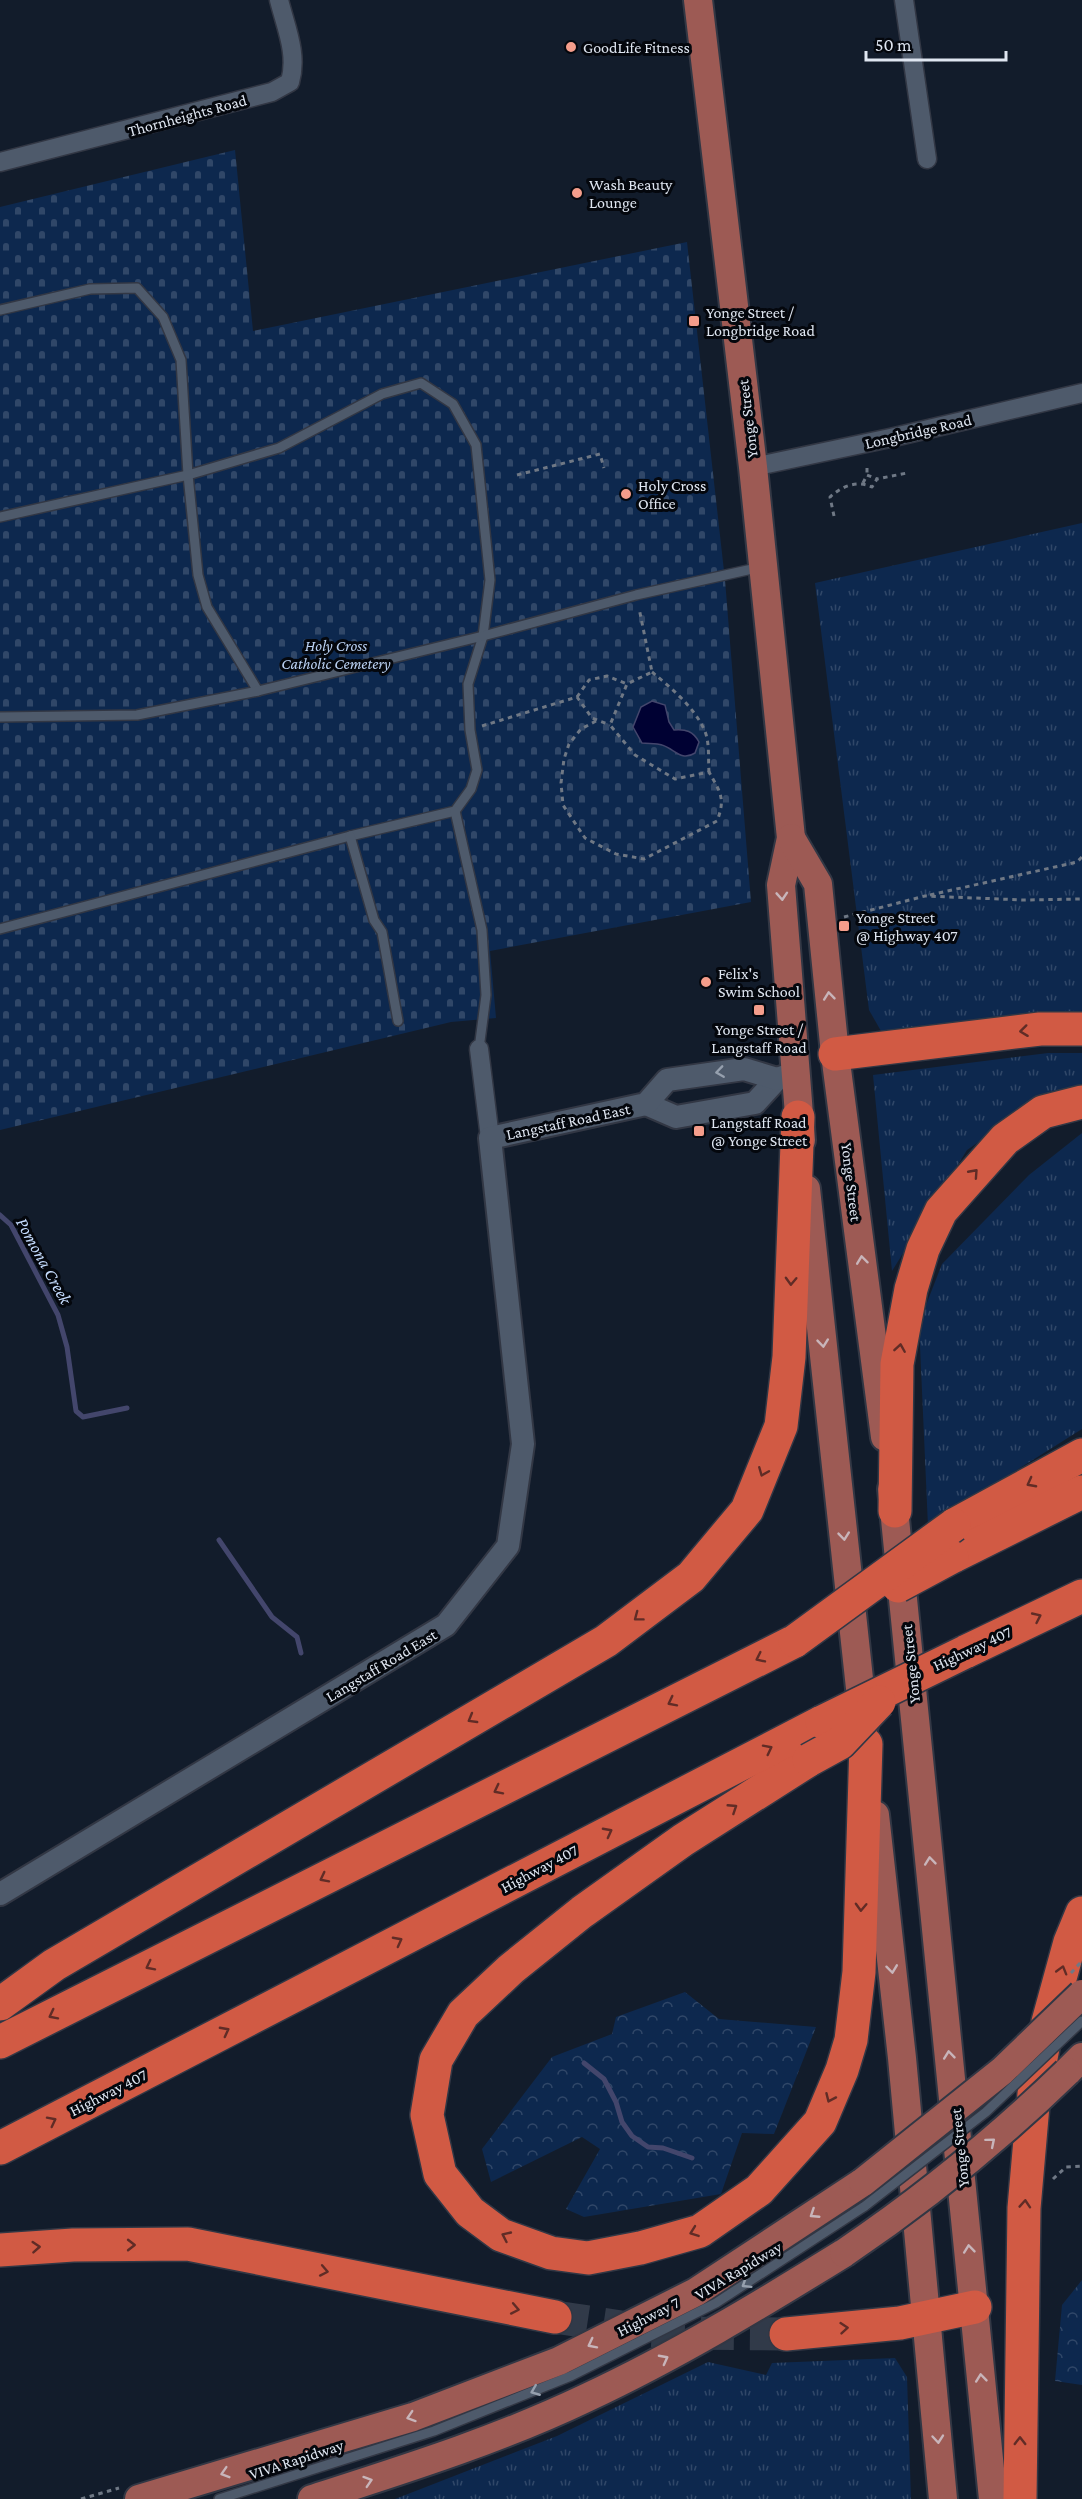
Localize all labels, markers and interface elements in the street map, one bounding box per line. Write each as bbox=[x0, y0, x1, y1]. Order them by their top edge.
scale bar bbox=[866, 24, 1006, 62]
text: 50 m bbox=[875, 35, 912, 55]
place label: GoodLife Fitness bbox=[583, 39, 690, 56]
marker: GoodLife Fitness bbox=[564, 40, 578, 54]
street label: Thornheights Road bbox=[126, 91, 249, 141]
place label: Wash Beauty Lounge bbox=[589, 176, 673, 212]
marker: Wash Beauty Lounge bbox=[570, 186, 584, 200]
place label: Yonge Street / Longbridge Road bbox=[706, 304, 815, 340]
marker: Yonge Street / Longbridge Road bbox=[687, 314, 701, 328]
street label: Yonge Street bbox=[734, 378, 762, 459]
street label: Longbridge Road bbox=[863, 411, 974, 453]
place label: Holy Cross Office bbox=[638, 477, 706, 512]
marker: Holy Cross Office bbox=[619, 487, 633, 501]
park label: Holy Cross Catholic Cemetery bbox=[281, 637, 391, 673]
one-way arrow bbox=[775, 891, 788, 900]
place label: Yonge Street @ Highway 407 bbox=[856, 909, 958, 945]
marker: Yonge Street @ Highway 407 bbox=[837, 919, 851, 933]
place label: Felix's Swim School bbox=[718, 965, 800, 1000]
marker: Felix's Swim School bbox=[699, 975, 713, 989]
one-way arrow bbox=[823, 991, 836, 1000]
marker: Yonge Street / Langstaff Road bbox=[752, 1003, 766, 1017]
place label: Yonge Street / Langstaff Road bbox=[711, 1021, 807, 1057]
one-way arrow bbox=[1019, 1024, 1028, 1037]
one-way arrow bbox=[716, 1065, 726, 1078]
street label: Langstaff Road East bbox=[505, 1100, 632, 1144]
place label: Langstaff Road @ Yonge Street bbox=[711, 1114, 808, 1150]
marker: Langstaff Road @ Yonge Street bbox=[692, 1124, 706, 1138]
street label: Yonge Street bbox=[837, 1142, 865, 1223]
one-way arrow bbox=[967, 1169, 978, 1179]
water label: Pomona Creek bbox=[12, 1214, 77, 1309]
one-way arrow bbox=[856, 1255, 868, 1264]
one-way arrow bbox=[784, 1276, 797, 1285]
one-way arrow bbox=[816, 1338, 829, 1347]
one-way arrow bbox=[893, 1343, 906, 1353]
one-way arrow bbox=[758, 1465, 770, 1476]
one-way arrow bbox=[1026, 1476, 1037, 1487]
one-way arrow bbox=[837, 1532, 850, 1541]
one-way arrow bbox=[634, 1609, 645, 1620]
one-way arrow bbox=[1030, 1613, 1041, 1625]
street label: Yonge Street bbox=[898, 1623, 924, 1704]
street label: Highway 407 bbox=[930, 1623, 1015, 1675]
street label: Langstaff Road East bbox=[323, 1625, 441, 1706]
one-way arrow bbox=[755, 1651, 766, 1663]
one-way arrow bbox=[667, 1695, 678, 1706]
one-way arrow bbox=[468, 1712, 478, 1724]
one-way arrow bbox=[762, 1745, 772, 1756]
one-way arrow bbox=[493, 1783, 504, 1794]
one-way arrow bbox=[726, 1804, 737, 1815]
one-way arrow bbox=[602, 1828, 613, 1839]
street label: Highway 407 bbox=[498, 1841, 582, 1897]
one-way arrow bbox=[924, 1856, 937, 1865]
one-way arrow bbox=[319, 1871, 330, 1882]
one-way arrow bbox=[855, 1903, 867, 1912]
one-way arrow bbox=[392, 1937, 402, 1948]
one-way arrow bbox=[145, 1959, 156, 1970]
one-way arrow bbox=[885, 1964, 898, 1974]
one-way arrow bbox=[1055, 1965, 1068, 1975]
one-way arrow bbox=[48, 2008, 59, 2020]
one-way arrow bbox=[219, 2027, 230, 2038]
one-way arrow bbox=[943, 2050, 956, 2059]
street label: Highway 407 bbox=[67, 2065, 151, 2120]
one-way arrow bbox=[825, 2092, 837, 2103]
street label: Yonge Street bbox=[947, 2107, 973, 2188]
one-way arrow bbox=[46, 2117, 56, 2128]
one-way arrow bbox=[984, 2138, 995, 2149]
one-way arrow bbox=[1018, 2199, 1031, 2208]
one-way arrow bbox=[810, 2207, 821, 2218]
one-way arrow bbox=[689, 2225, 700, 2237]
one-way arrow bbox=[502, 2231, 513, 2243]
street label: VIVA Rapidway bbox=[692, 2238, 786, 2304]
one-way arrow bbox=[127, 2239, 136, 2251]
one-way arrow bbox=[32, 2241, 41, 2254]
one-way arrow bbox=[963, 2244, 976, 2253]
one-way arrow bbox=[319, 2264, 329, 2277]
one-way arrow bbox=[742, 2276, 752, 2288]
street label: Highway 7 bbox=[614, 2293, 683, 2340]
one-way arrow bbox=[510, 2302, 520, 2315]
one-way arrow bbox=[839, 2322, 849, 2335]
one-way arrow bbox=[588, 2337, 598, 2348]
one-way arrow bbox=[658, 2355, 669, 2366]
one-way arrow bbox=[975, 2374, 988, 2383]
one-way arrow bbox=[530, 2384, 541, 2396]
one-way arrow bbox=[406, 2409, 417, 2422]
one-way arrow bbox=[931, 2434, 944, 2443]
street label: VIVA Rapidway bbox=[247, 2436, 346, 2484]
one-way arrow bbox=[1014, 2436, 1026, 2445]
one-way arrow bbox=[220, 2466, 231, 2478]
one-way arrow bbox=[362, 2476, 373, 2488]

